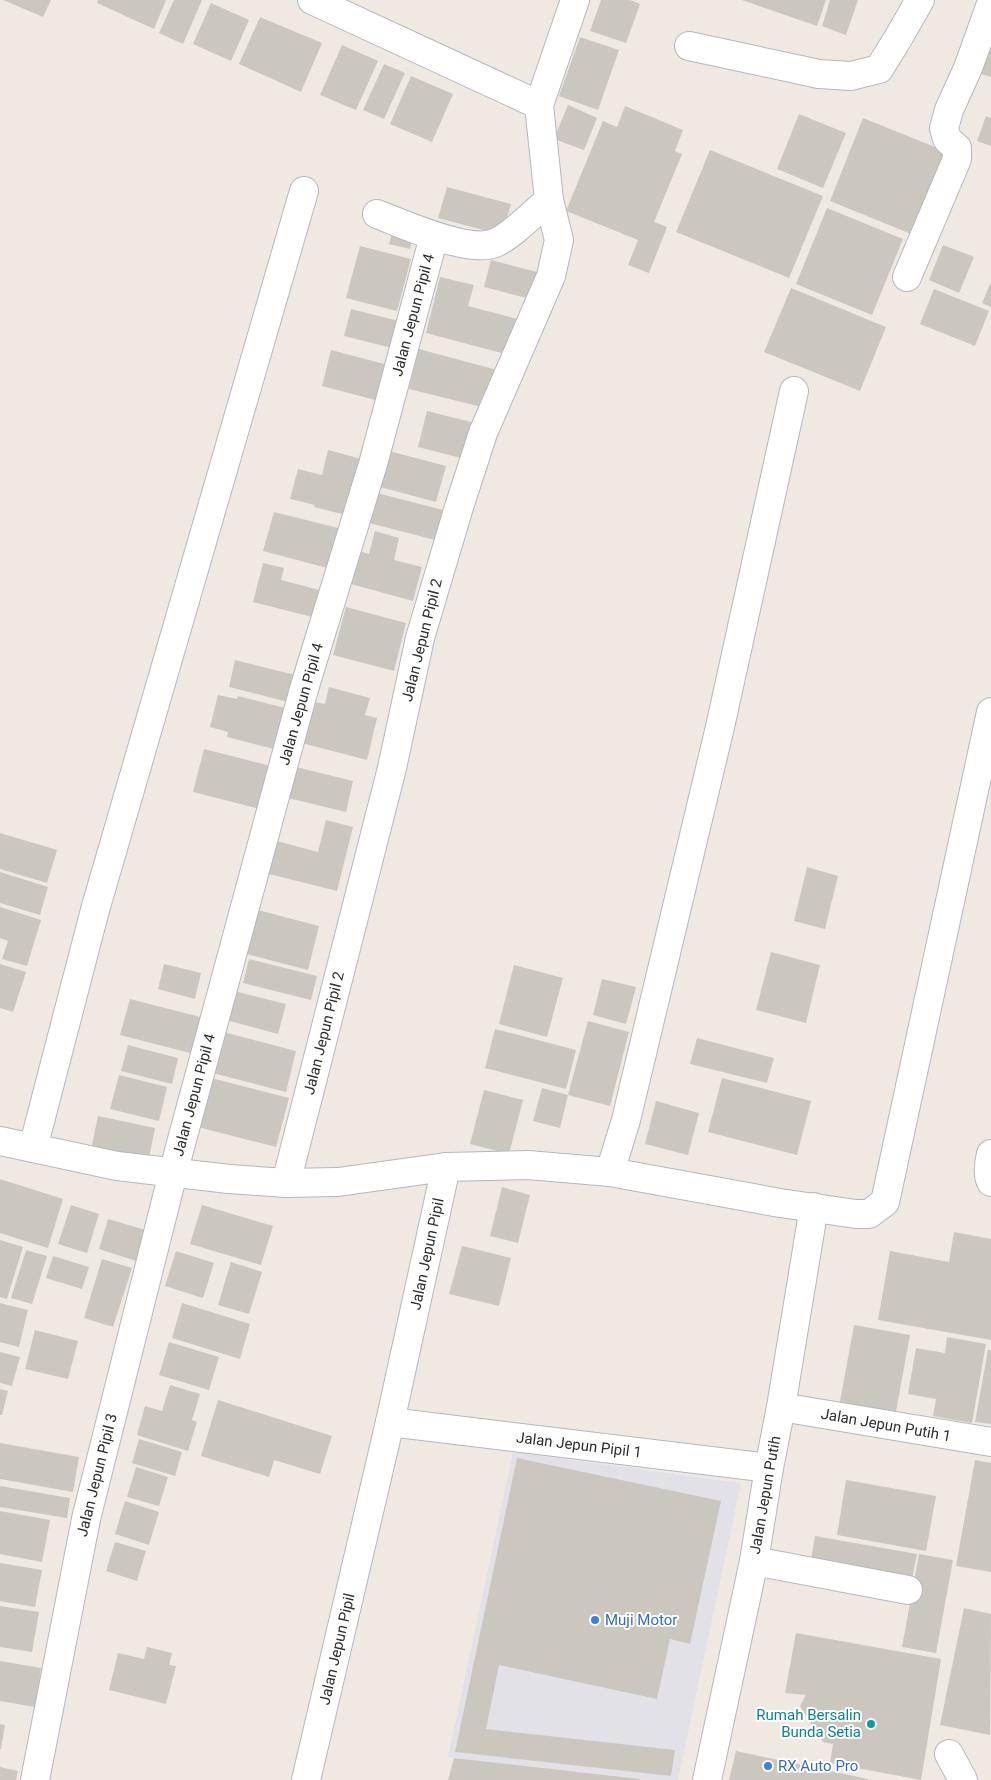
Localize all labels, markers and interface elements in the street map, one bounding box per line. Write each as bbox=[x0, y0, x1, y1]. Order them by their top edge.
street label: Jalan Jepun Pipil 4 bbox=[388, 251, 438, 378]
street label: Jalan Jepun Pipil 2 bbox=[398, 577, 446, 703]
street label: Jalan Jepun Pipil 4 bbox=[275, 640, 327, 767]
street label: Jalan Jepun Pipil 2 bbox=[300, 970, 348, 1096]
street label: Jalan Jepun Pipil 4 bbox=[169, 1031, 219, 1158]
street label: Jalan Jepun Pipil bbox=[406, 1196, 448, 1312]
street label: Jalan Jepun Putih 1 bbox=[820, 1405, 952, 1445]
street label: Jalan Jepun Pipil 3 bbox=[73, 1412, 121, 1538]
street label: Jalan Jepun Pipil 1 bbox=[515, 1428, 643, 1462]
street label: Jalan Jepun Putih bbox=[746, 1434, 784, 1556]
street label: Jalan Jepun Pipil bbox=[315, 1591, 359, 1707]
place label: Muji Motor bbox=[605, 1611, 677, 1629]
marker: Muji Motor bbox=[589, 1614, 601, 1626]
place label: Rumah Bersalin Bunda Setia bbox=[756, 1706, 861, 1741]
marker: Rumah Bersalin Bunda Setia bbox=[865, 1718, 877, 1730]
place label: RX Auto Pro bbox=[778, 1757, 858, 1775]
marker: RX Auto Pro bbox=[762, 1760, 774, 1772]

